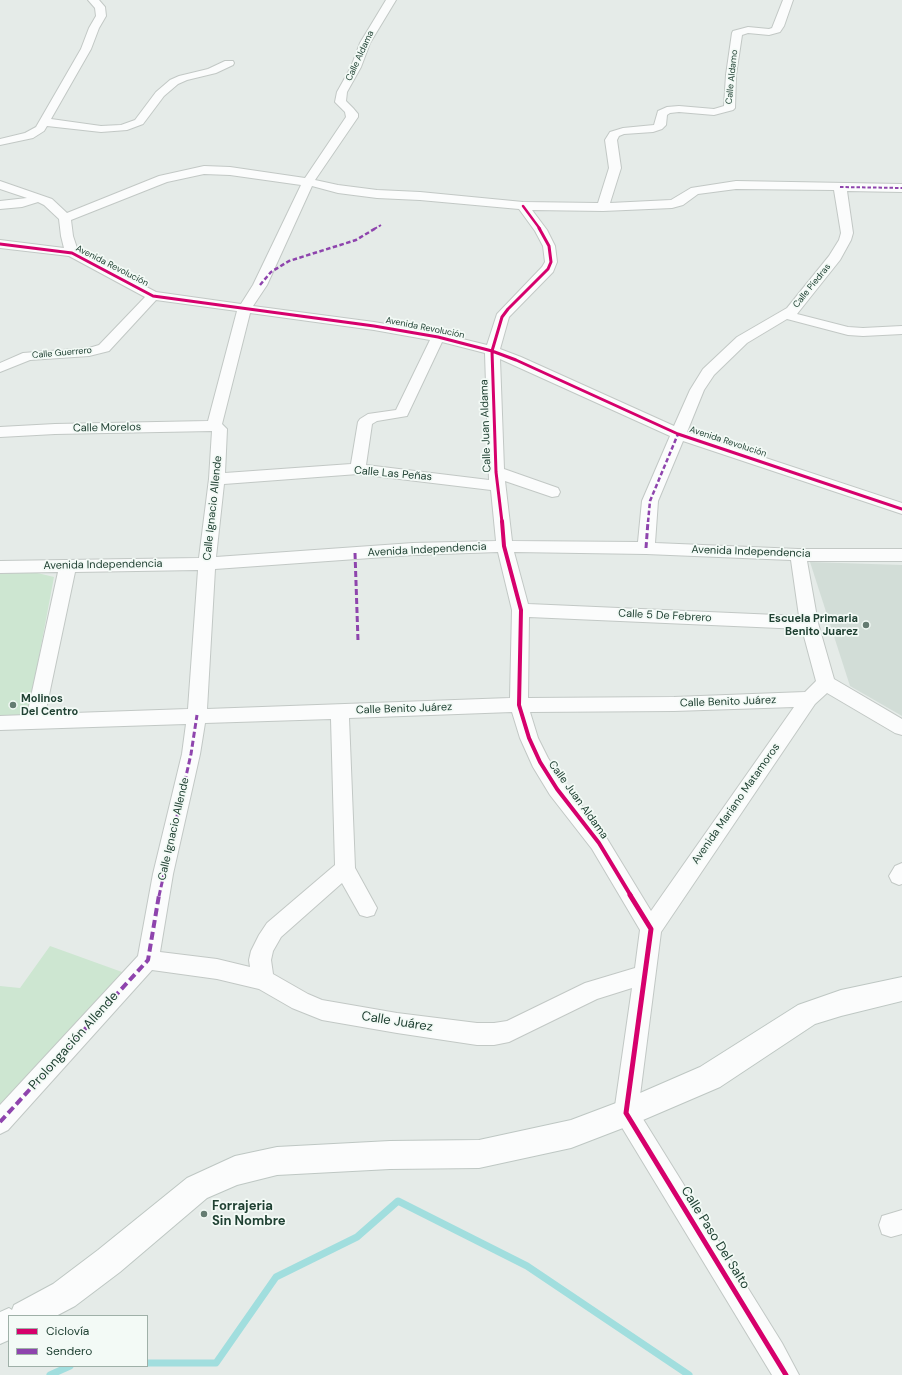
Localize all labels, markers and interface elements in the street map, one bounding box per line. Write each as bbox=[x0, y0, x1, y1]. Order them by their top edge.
street label: Calle Aldama bbox=[344, 29, 376, 83]
street label: Calle Aldamo bbox=[724, 49, 740, 105]
street label: Avenida Revolución bbox=[74, 243, 150, 289]
street label: Calle Piedras bbox=[791, 262, 833, 310]
street label: Avenida Revolución bbox=[385, 315, 465, 341]
street label: Calle Guerrero bbox=[32, 345, 92, 361]
street label: Calle Juan Aldama bbox=[478, 379, 494, 473]
street label: Calle Morelos bbox=[73, 421, 141, 435]
street label: Avenida Revolución bbox=[688, 424, 768, 460]
street label: Calle Ignacio Allende bbox=[201, 455, 225, 561]
street label: Calle Las Peñas bbox=[353, 464, 433, 484]
street label: Avenida Independencia bbox=[367, 540, 487, 560]
street label: Avenida Independencia bbox=[691, 543, 811, 561]
street label: Avenida Independencia bbox=[43, 557, 163, 573]
street label: Calle 5 De Febrero bbox=[618, 607, 712, 625]
place label: Escuela Primaria Benito Juarez bbox=[769, 612, 858, 638]
marker: Escuela Primaria Benito Juarez bbox=[861, 620, 871, 630]
place label: Molinos Del Centro bbox=[21, 692, 78, 718]
street label: Calle Benito Juárez bbox=[680, 694, 776, 710]
marker: Molinos Del Centro bbox=[8, 700, 18, 710]
street label: Calle Benito Juárez bbox=[356, 701, 452, 717]
street label: Avenida Mariano Matamoros bbox=[689, 741, 783, 867]
street label: Calle Juan Aldama bbox=[545, 758, 611, 842]
street label: Calle Ignacio Allende bbox=[156, 776, 192, 882]
street label: Prolongación Allende bbox=[26, 989, 122, 1093]
street label: Calle Juárez bbox=[360, 1009, 434, 1035]
street label: Calle Paso Del Salto bbox=[677, 1184, 753, 1292]
place label: Forrajeria Sin Nombre bbox=[212, 1199, 286, 1230]
marker: Forrajeria Sin Nombre bbox=[199, 1209, 209, 1219]
legend bbox=[8, 1315, 148, 1367]
text: Ciclovía bbox=[46, 1323, 89, 1339]
text: Sendero bbox=[46, 1343, 92, 1359]

